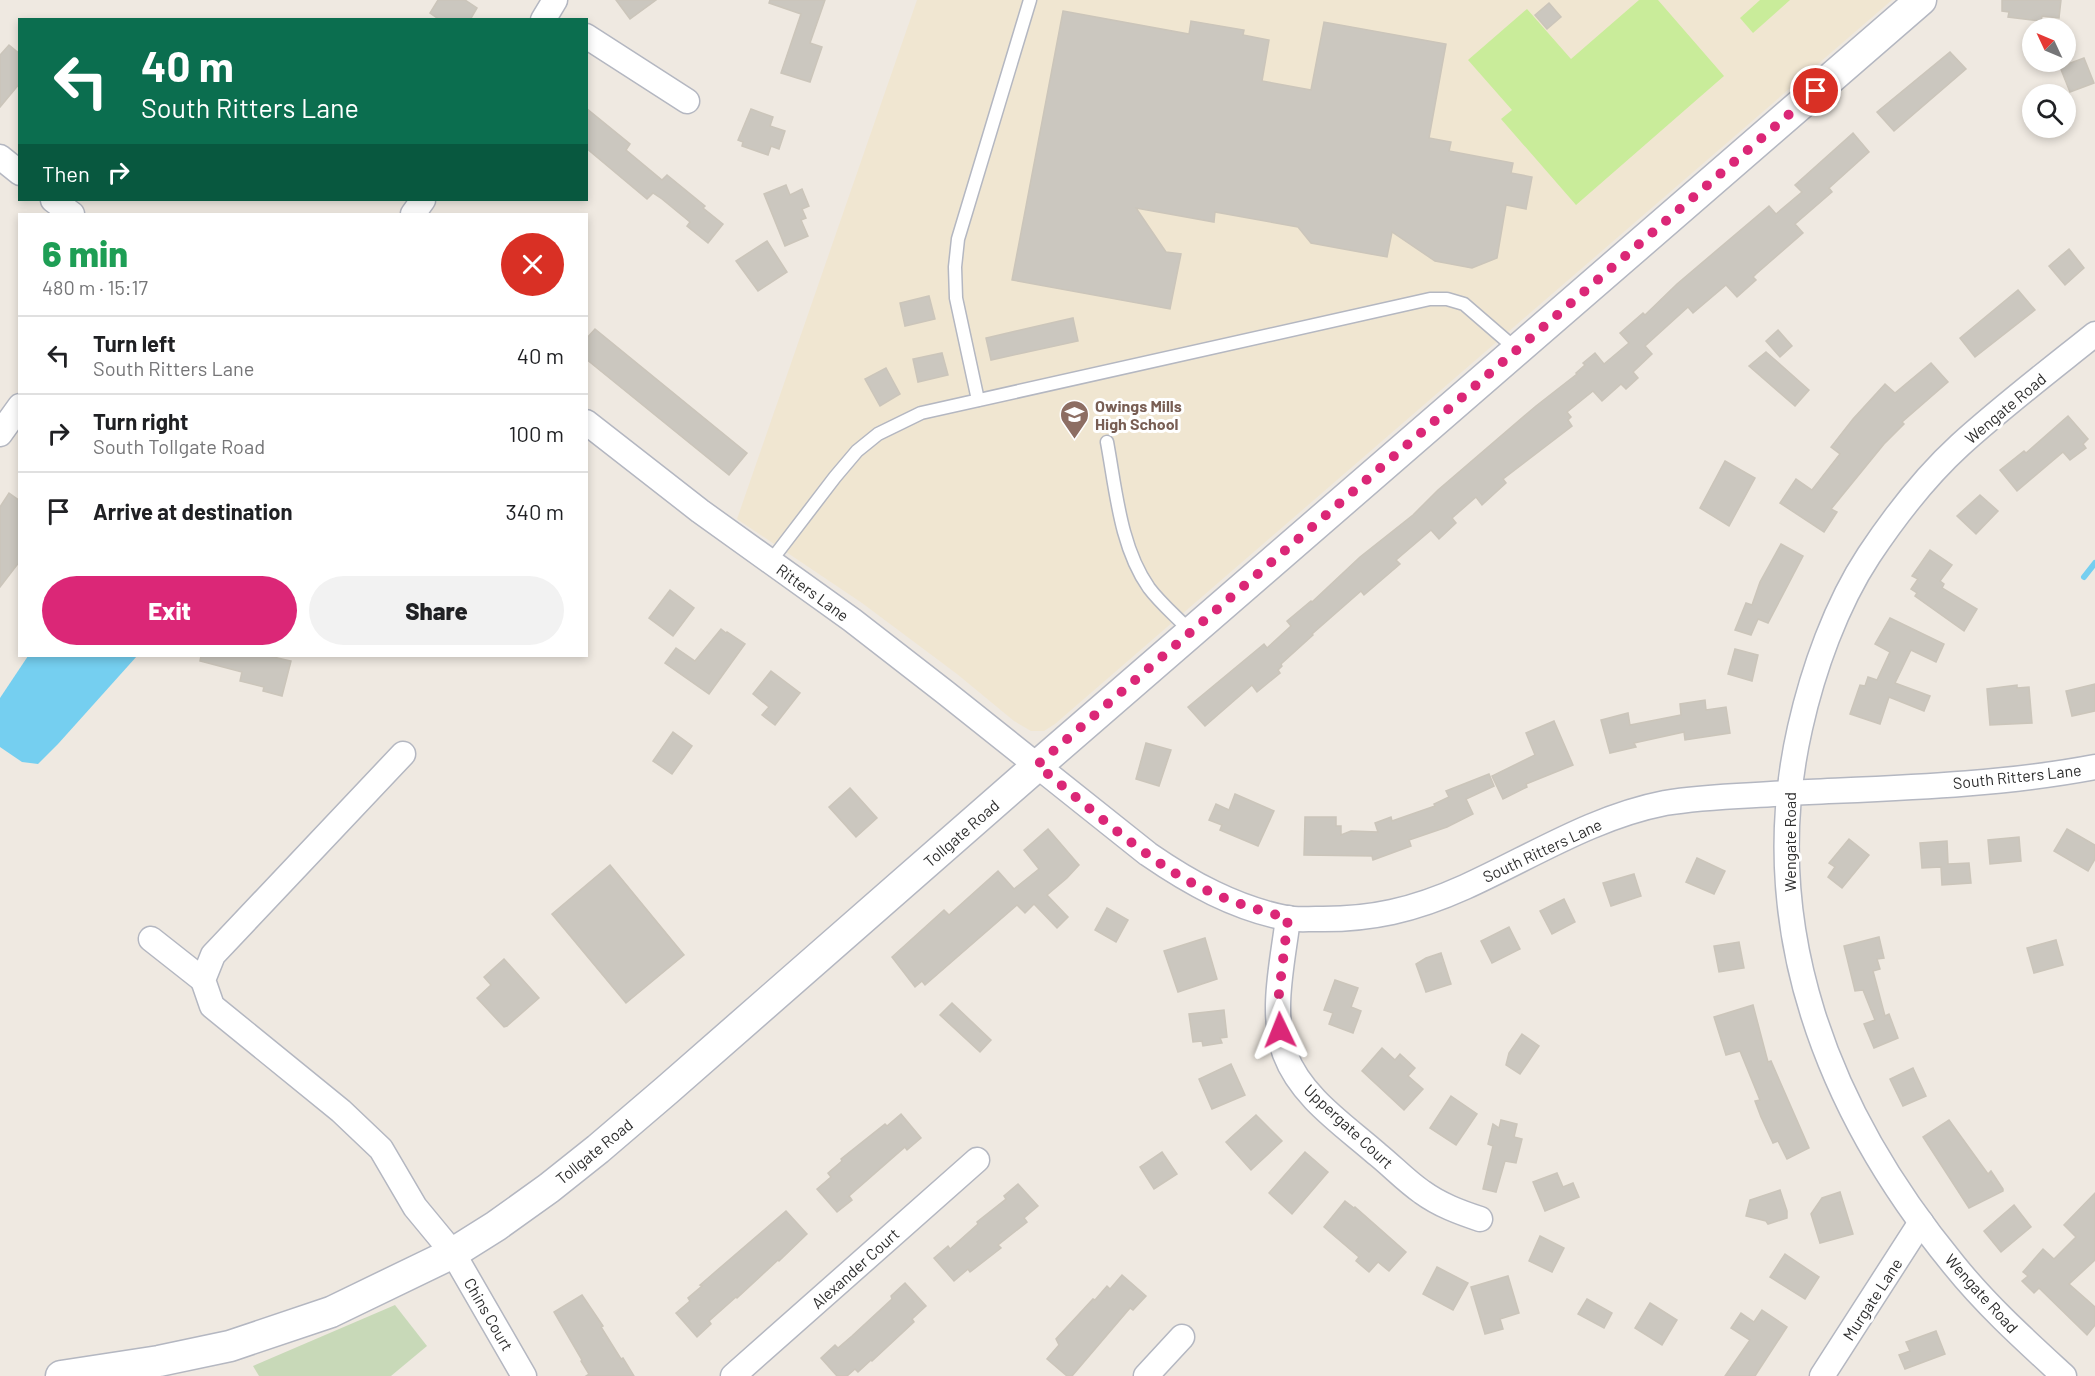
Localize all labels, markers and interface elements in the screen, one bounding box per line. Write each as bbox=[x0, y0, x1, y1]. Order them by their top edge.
north arrow bbox=[2022, 18, 2076, 72]
map controls bbox=[2022, 18, 2076, 138]
text: 40 m bbox=[141, 40, 234, 90]
icon: left bbox=[42, 42, 120, 120]
pin bbox=[1790, 65, 1841, 116]
icon: arrive bbox=[1799, 74, 1832, 107]
button: search bbox=[2022, 84, 2076, 138]
text: South Ritters Lane bbox=[141, 91, 359, 123]
icon: right bbox=[102, 156, 135, 189]
text: Then bbox=[42, 160, 90, 186]
text: 6 min bbox=[42, 231, 128, 274]
button: close bbox=[501, 233, 564, 296]
text: 480 m · 15:17 bbox=[42, 275, 148, 299]
text: Turn left bbox=[93, 330, 176, 356]
icon: left bbox=[42, 339, 75, 372]
text: 40 m bbox=[517, 342, 564, 368]
text: South Ritters Lane bbox=[93, 356, 254, 380]
street label: Wengate Road bbox=[1961, 369, 2049, 447]
place label: Owings Mills High School bbox=[1095, 396, 1182, 433]
school or university icon: Owings Mills High School bbox=[1058, 398, 1090, 440]
text: Turn right bbox=[93, 408, 188, 434]
icon: right bbox=[42, 417, 75, 450]
text: 100 m bbox=[509, 420, 564, 446]
text: South Tollgate Road bbox=[93, 434, 265, 458]
icon: arrive bbox=[42, 495, 75, 528]
text: Arrive at destination bbox=[93, 498, 292, 524]
text: 340 m bbox=[506, 498, 564, 524]
street label: Ritters Lane bbox=[773, 559, 853, 625]
button: Exit bbox=[42, 576, 297, 645]
button: Share bbox=[309, 576, 564, 645]
street label: South Ritters Lane bbox=[1952, 760, 2082, 792]
street label: Wengate Road bbox=[1780, 792, 1799, 892]
street label: Tollgate Road bbox=[920, 795, 1002, 871]
street label: South Ritters Lane bbox=[1479, 814, 1605, 886]
position arrow bbox=[1248, 998, 1312, 1062]
street label: Uppergate Court bbox=[1300, 1080, 1398, 1172]
street label: Tollgate Road bbox=[552, 1114, 636, 1188]
street label: Alexander Court bbox=[807, 1224, 903, 1312]
street label: Wengate Road bbox=[1942, 1250, 2022, 1336]
street label: Murgate Lane bbox=[1838, 1254, 1906, 1344]
street label: Chins Court bbox=[461, 1274, 517, 1354]

